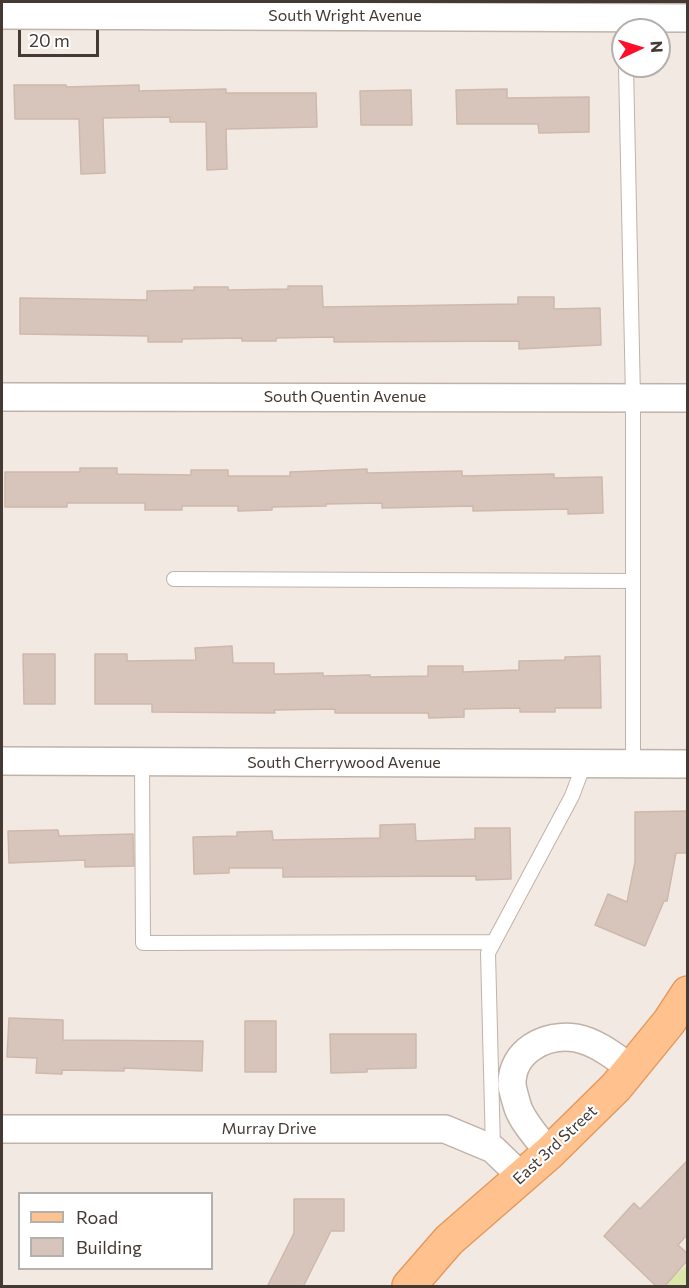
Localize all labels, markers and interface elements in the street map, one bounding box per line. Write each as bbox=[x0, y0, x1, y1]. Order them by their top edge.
street label: South Wright Avenue bbox=[268, 6, 422, 26]
scale bar bbox=[21, 18, 102, 56]
north arrow bbox=[611, 18, 671, 78]
text: 20 m bbox=[29, 29, 70, 51]
text: N bbox=[648, 40, 667, 53]
street label: South Quentin Avenue bbox=[264, 387, 426, 407]
street label: South Cherrywood Avenue bbox=[247, 753, 441, 773]
street label: East 3rd Street bbox=[509, 1101, 601, 1189]
street label: Murray Drive bbox=[221, 1119, 317, 1139]
legend bbox=[18, 1192, 213, 1270]
text: Road bbox=[76, 1206, 118, 1228]
text: Building bbox=[76, 1236, 142, 1258]

